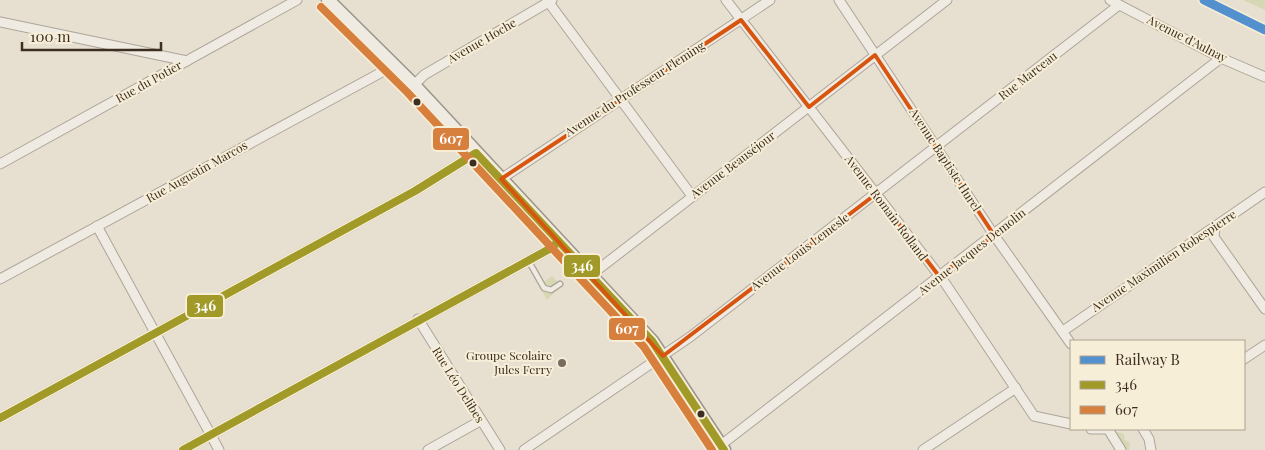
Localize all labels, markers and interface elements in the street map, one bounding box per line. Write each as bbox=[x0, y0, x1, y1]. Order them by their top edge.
street label: Avenue d'Aulnay bbox=[1144, 11, 1230, 65]
street label: Avenue Hoche bbox=[443, 14, 519, 67]
scale bar bbox=[22, 20, 161, 52]
text: 100 m bbox=[30, 26, 71, 46]
street label: Avenue du Professeur Fleming bbox=[561, 37, 708, 140]
street label: Rue Marceau bbox=[995, 47, 1060, 103]
street label: Rue du Potier bbox=[113, 56, 185, 106]
unlabelled marker bbox=[412, 97, 422, 107]
street label: Avenue Baptiste Hurel bbox=[906, 104, 986, 215]
line badge: 607 bbox=[432, 127, 470, 151]
street label: Avenue Beauséjour bbox=[686, 127, 779, 202]
text: 607 bbox=[439, 129, 463, 148]
street label: Rue Augustin Marcos bbox=[143, 137, 250, 206]
street label: Avenue Romain Rolland bbox=[841, 150, 932, 264]
unlabelled marker bbox=[468, 158, 478, 168]
street label: Avenue Jacques Demolin bbox=[914, 204, 1028, 299]
street label: Avenue Maximilien Robespierre bbox=[1087, 206, 1239, 315]
street label: Avenue Louis Lemesle bbox=[746, 209, 852, 294]
line badge: 346 bbox=[563, 254, 601, 278]
text: 346 bbox=[571, 256, 593, 275]
line badge: 346 bbox=[186, 294, 224, 318]
text: 346 bbox=[194, 296, 216, 315]
line badge: 607 bbox=[608, 317, 646, 341]
text: 607 bbox=[615, 319, 639, 338]
legend bbox=[1070, 340, 1245, 430]
street label: Rue Léo Delibes bbox=[429, 344, 489, 425]
place label: Groupe Scolaire Jules Ferry bbox=[466, 347, 552, 377]
text: Railway B bbox=[1115, 349, 1180, 369]
marker: Groupe Scolaire Jules Ferry bbox=[556, 357, 568, 369]
text: 346 bbox=[1115, 374, 1137, 394]
text: 607 bbox=[1115, 399, 1138, 419]
unlabelled marker bbox=[696, 409, 706, 419]

